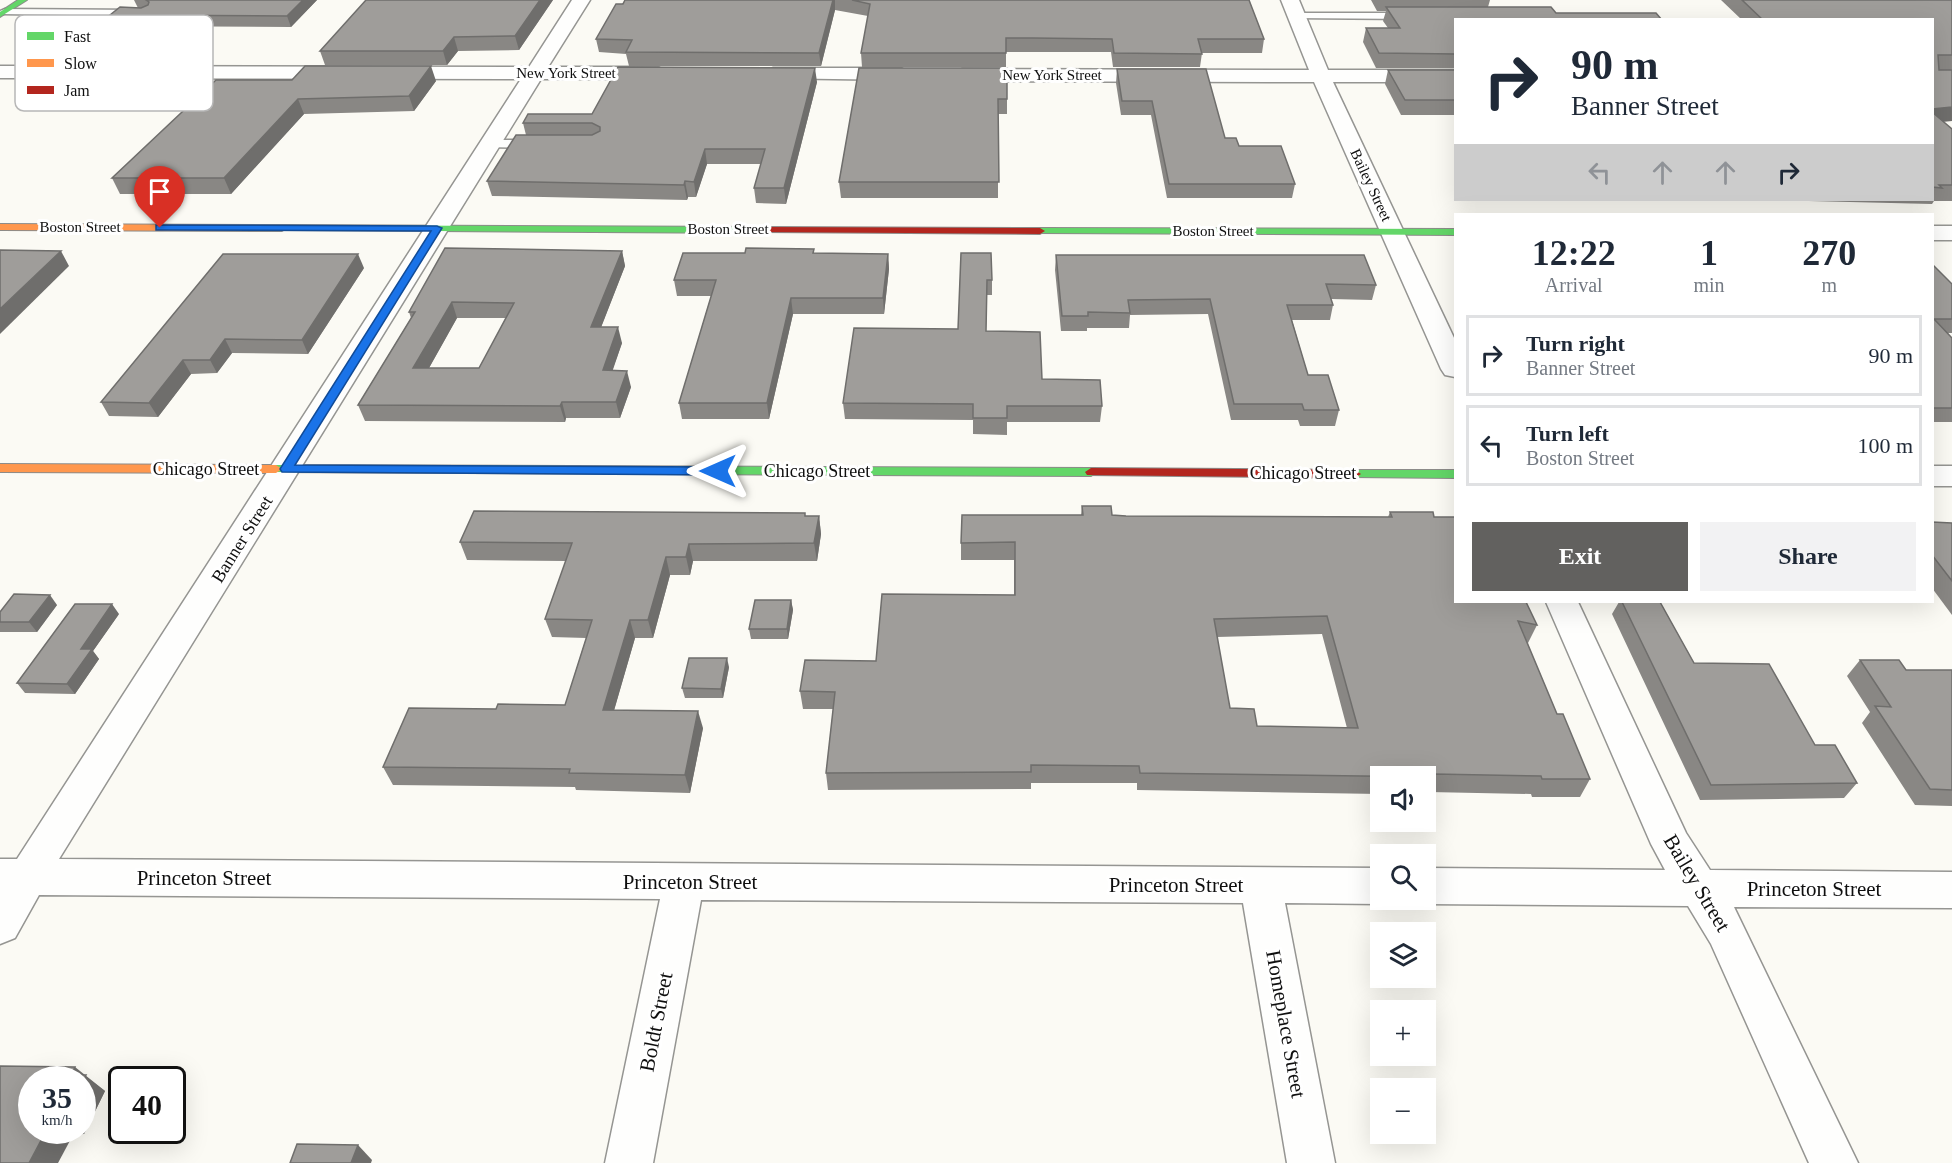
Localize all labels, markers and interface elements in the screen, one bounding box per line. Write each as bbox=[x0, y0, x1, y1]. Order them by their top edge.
legend bbox=[15, 15, 213, 111]
text: Fast bbox=[64, 28, 91, 45]
icon: right bbox=[1472, 42, 1550, 120]
text: 90 m bbox=[1571, 42, 1659, 88]
text: Slow bbox=[64, 55, 97, 72]
street label: New York Street bbox=[516, 65, 617, 81]
street label: New York Street bbox=[1002, 67, 1103, 83]
text: Jam bbox=[64, 82, 90, 99]
text: Banner Street bbox=[1571, 91, 1719, 121]
street label: Bailey Street bbox=[1347, 146, 1395, 224]
icon: left bbox=[1583, 156, 1616, 189]
icon: ahead bbox=[1646, 156, 1679, 189]
icon: ahead bbox=[1709, 156, 1742, 189]
icon: right bbox=[1772, 156, 1805, 189]
pin bbox=[134, 166, 185, 228]
icon: arrive bbox=[143, 175, 176, 208]
street label: Boston Street bbox=[39, 219, 121, 235]
street label: Boston Street bbox=[687, 221, 769, 237]
street label: Boston Street bbox=[1172, 223, 1254, 239]
text: 12:22 bbox=[1532, 233, 1616, 273]
text: 1 bbox=[1700, 233, 1718, 273]
text: 270 bbox=[1802, 233, 1856, 273]
text: Arrival bbox=[1545, 274, 1603, 296]
text: min bbox=[1693, 274, 1725, 296]
text: m bbox=[1822, 274, 1837, 296]
text: Turn right bbox=[1526, 331, 1625, 356]
icon: right bbox=[1475, 339, 1508, 372]
text: 90 m bbox=[1868, 343, 1913, 368]
text: Banner Street bbox=[1526, 357, 1635, 379]
text: Turn left bbox=[1526, 421, 1609, 446]
icon: left bbox=[1475, 429, 1508, 462]
text: 100 m bbox=[1857, 433, 1913, 458]
position arrow bbox=[686, 439, 750, 503]
text: Boston Street bbox=[1526, 447, 1634, 469]
street label: Chicago Street bbox=[153, 459, 259, 479]
street label: Chicago Street bbox=[764, 461, 870, 481]
street label: Chicago Street bbox=[1250, 463, 1356, 483]
street label: Banner Street bbox=[207, 492, 277, 586]
button: Exit bbox=[1472, 522, 1688, 591]
button: Share bbox=[1700, 522, 1916, 591]
map controls bbox=[1370, 766, 1436, 1144]
button: sound bbox=[1370, 766, 1436, 832]
street label: Bailey Street bbox=[1659, 830, 1735, 936]
button: search bbox=[1370, 844, 1436, 910]
street label: Princeton Street bbox=[137, 866, 272, 890]
street label: Princeton Street bbox=[623, 870, 758, 894]
street label: Princeton Street bbox=[1109, 873, 1244, 897]
street label: Princeton Street bbox=[1747, 877, 1882, 901]
button: layers bbox=[1370, 922, 1436, 988]
street label: Homeplace Street bbox=[1261, 948, 1311, 1100]
street label: Boldt Street bbox=[635, 970, 677, 1074]
button: + bbox=[1370, 1000, 1436, 1066]
speed limit sign: 40 bbox=[108, 1066, 186, 1144]
button: − bbox=[1370, 1078, 1436, 1144]
text: 35 bbox=[42, 1081, 72, 1114]
text: km/h bbox=[42, 1112, 72, 1128]

